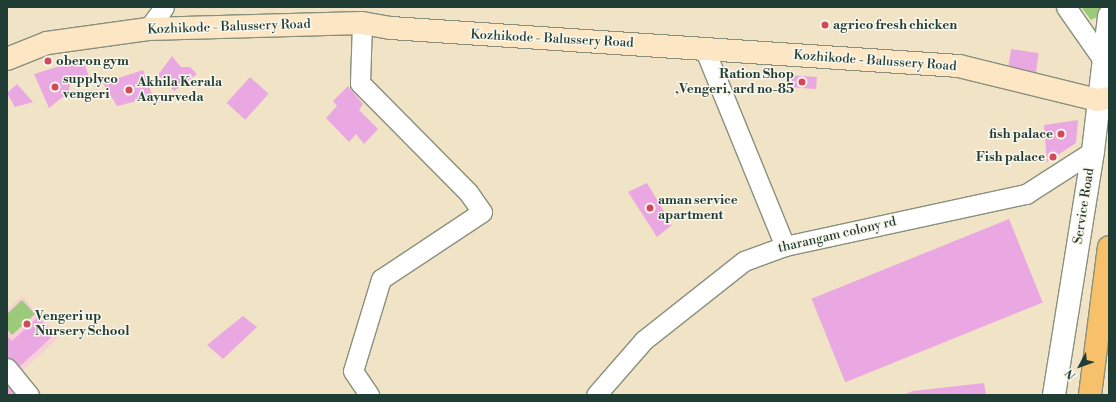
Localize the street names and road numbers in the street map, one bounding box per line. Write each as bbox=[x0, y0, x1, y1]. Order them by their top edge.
street label: Kozhikode - Balussery Road bbox=[147, 16, 311, 38]
street label: Kozhikode - Balussery Road bbox=[470, 27, 634, 51]
street label: Kozhikode - Balussery Road bbox=[793, 48, 957, 74]
street label: Service Road bbox=[1070, 167, 1098, 245]
street label: tharangam colony rd bbox=[776, 214, 898, 256]

